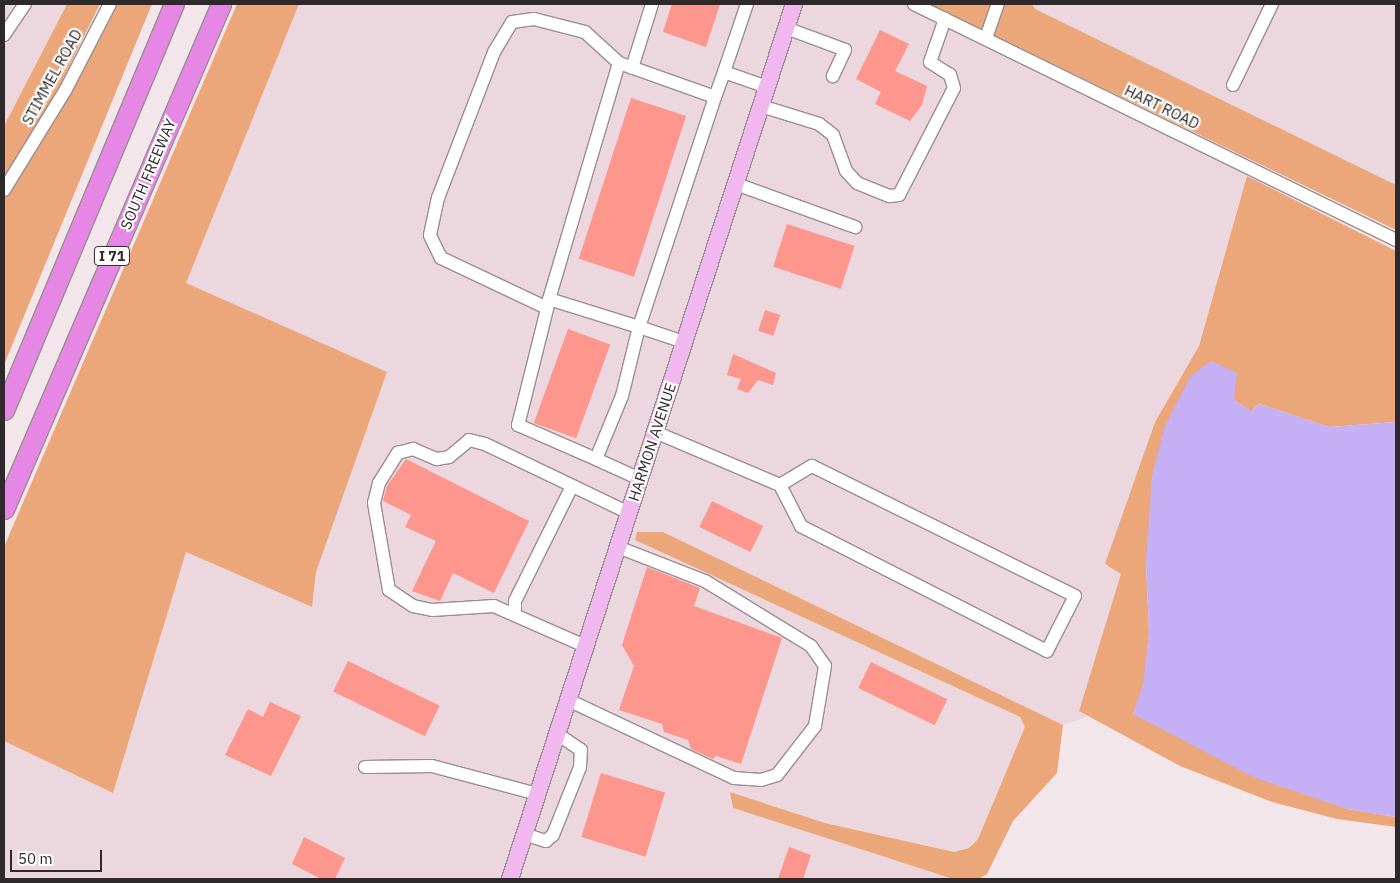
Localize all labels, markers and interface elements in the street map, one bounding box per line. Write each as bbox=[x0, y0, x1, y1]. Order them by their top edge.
street label: STIMMEL ROAD bbox=[18, 26, 86, 128]
street label: HART ROAD bbox=[1122, 81, 1202, 133]
street label: SOUTH FREEWAY bbox=[117, 116, 179, 232]
road number: I 71 bbox=[93, 245, 131, 268]
street label: HARMON AVENUE bbox=[624, 381, 680, 503]
scale bar bbox=[12, 840, 105, 872]
text: 50 m bbox=[18, 849, 53, 868]

